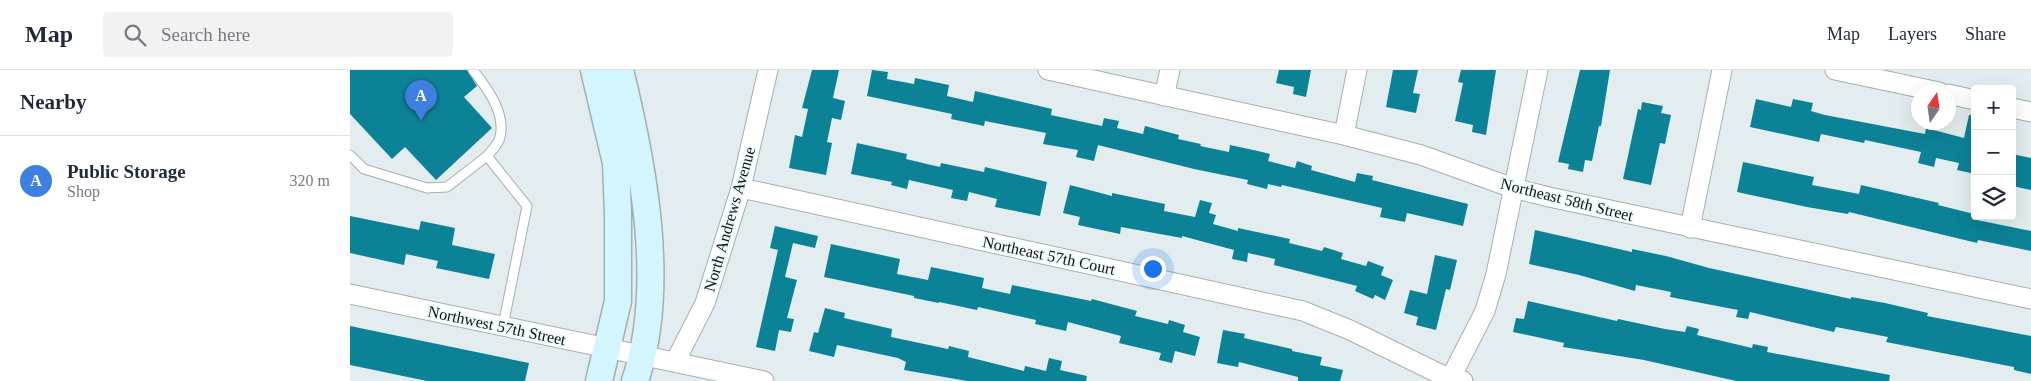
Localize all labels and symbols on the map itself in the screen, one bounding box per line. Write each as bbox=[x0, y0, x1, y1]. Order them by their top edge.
pin: A bbox=[405, 80, 437, 121]
north arrow bbox=[1911, 85, 1956, 130]
street label: North Andrews Avenue bbox=[701, 145, 758, 294]
street label: Northeast 58th Street bbox=[1499, 175, 1635, 224]
street label: Northeast 57th Court bbox=[981, 233, 1117, 278]
your location bbox=[1140, 256, 1166, 282]
street label: Northwest 57th Street bbox=[426, 303, 568, 349]

